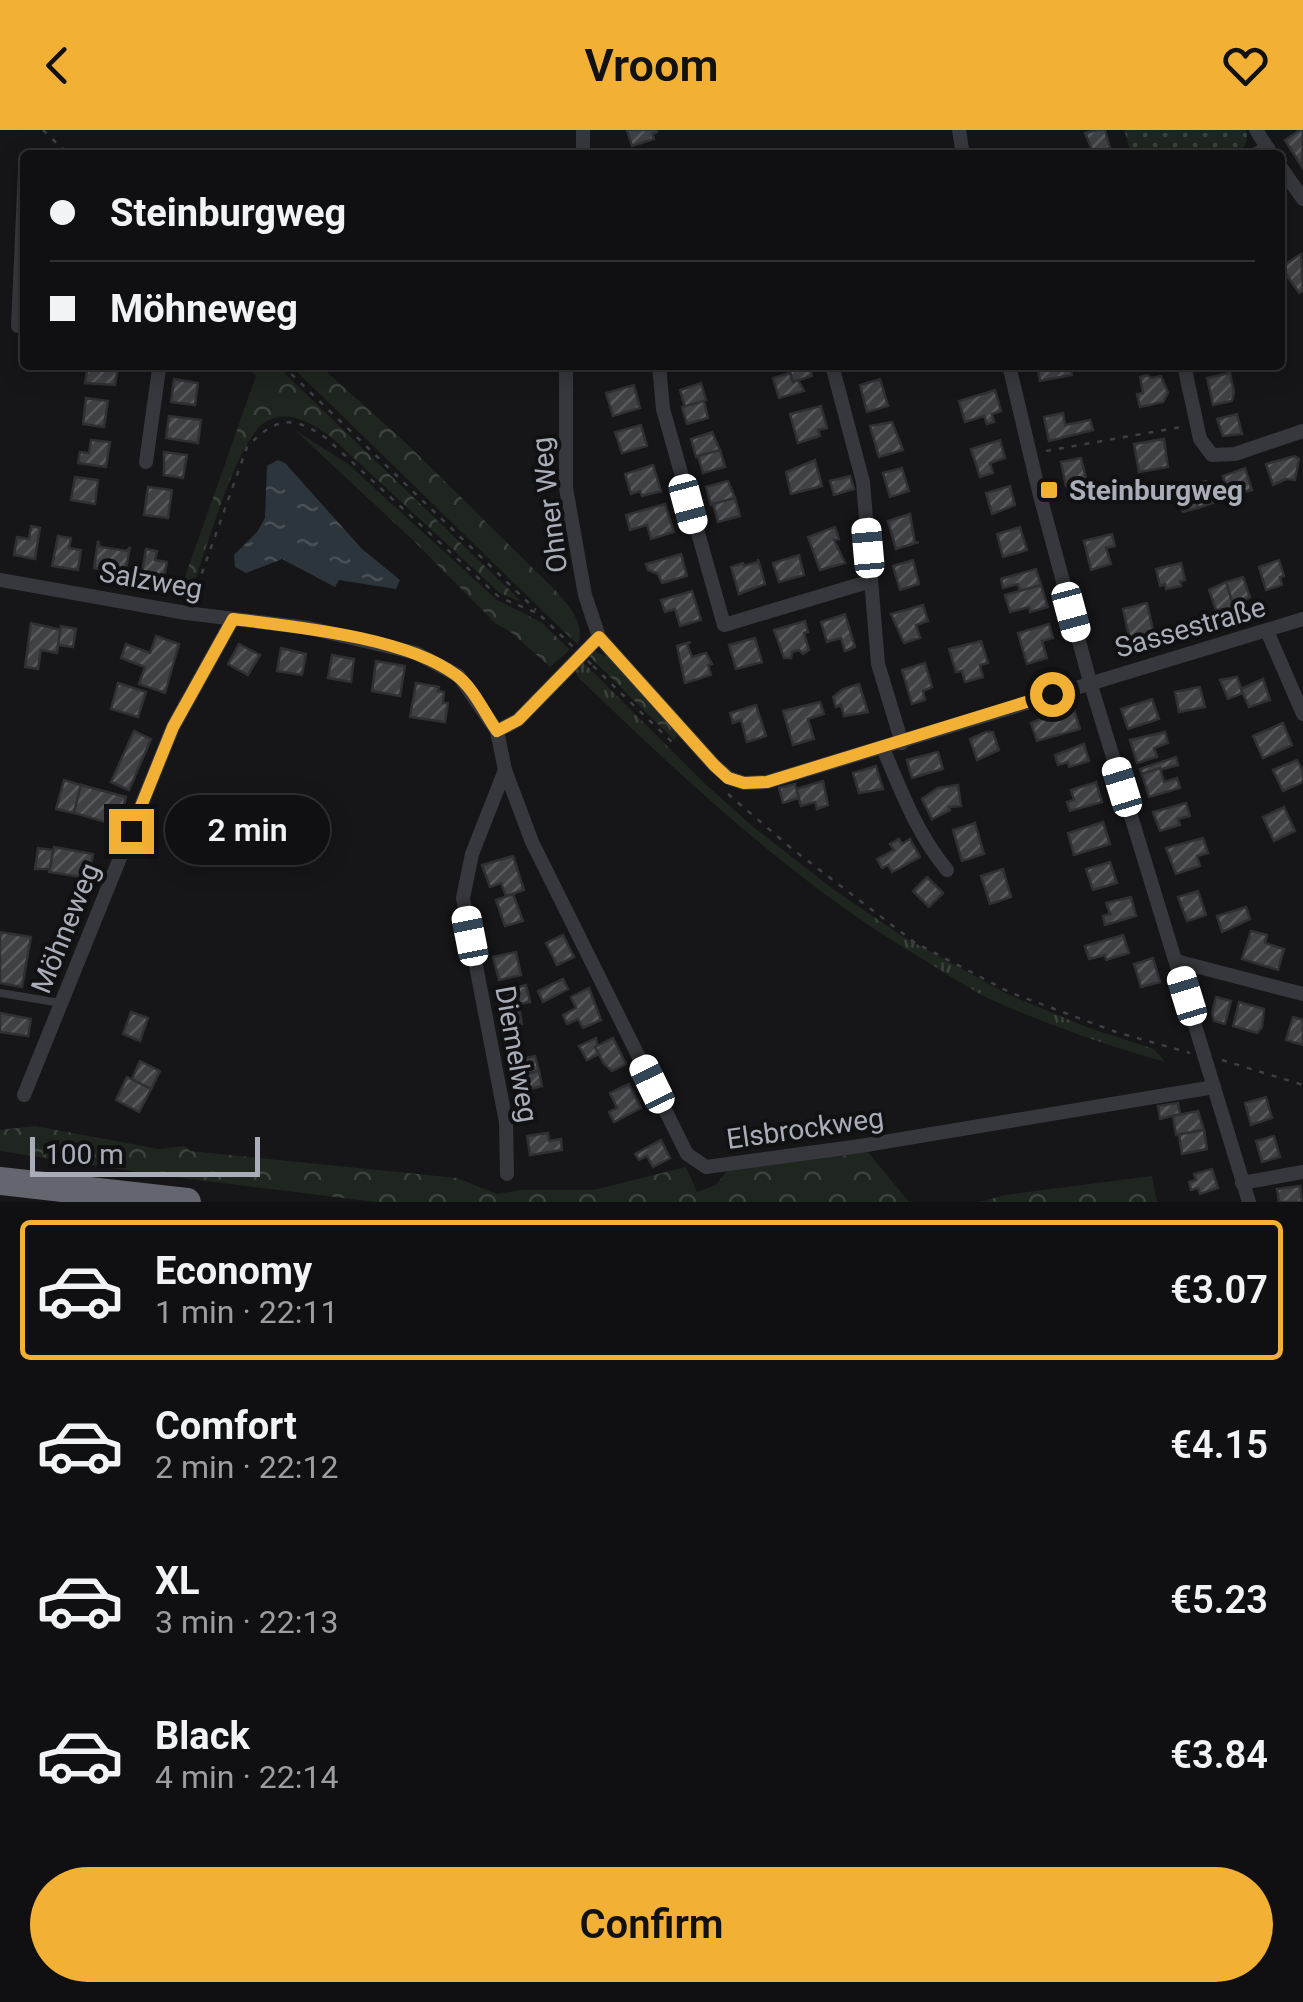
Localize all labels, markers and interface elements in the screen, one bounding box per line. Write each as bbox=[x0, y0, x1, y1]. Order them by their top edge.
icon: back bbox=[30, 38, 85, 93]
icon: heart bbox=[1218, 38, 1273, 93]
text: Vroom bbox=[584, 39, 719, 92]
text: Steinburgweg bbox=[110, 191, 346, 235]
text: Möhneweg bbox=[110, 287, 298, 331]
street label: Ohner Weg bbox=[525, 435, 574, 575]
car bbox=[666, 471, 710, 537]
place label: Steinburgweg bbox=[1069, 474, 1243, 507]
marker: Steinburgweg bbox=[1038, 479, 1060, 501]
car bbox=[850, 517, 886, 579]
street label: Salzweg bbox=[97, 555, 205, 606]
car bbox=[1049, 579, 1093, 645]
street label: Sassestraße bbox=[1111, 590, 1269, 665]
route start bbox=[1030, 672, 1075, 717]
car bbox=[1099, 754, 1145, 820]
callout: 2 min bbox=[166, 796, 331, 866]
route end bbox=[109, 809, 154, 854]
text: 2 min bbox=[207, 811, 288, 849]
street label: Möhneweg bbox=[24, 858, 107, 998]
car bbox=[450, 904, 490, 968]
car bbox=[1164, 963, 1210, 1029]
street label: Diemelweg bbox=[488, 983, 545, 1125]
car bbox=[625, 1050, 679, 1118]
street label: Elsbrockweg bbox=[724, 1101, 886, 1156]
scale bar bbox=[30, 1132, 260, 1176]
text: 100 m bbox=[45, 1138, 124, 1171]
icon: car bbox=[35, 1245, 125, 1335]
text: Economy bbox=[155, 1249, 312, 1293]
text: €3.07 bbox=[1170, 1268, 1268, 1312]
text: 1 min · 22:11 bbox=[155, 1293, 338, 1331]
icon: car bbox=[35, 1400, 125, 1490]
text: Comfort bbox=[155, 1404, 297, 1448]
text: €4.15 bbox=[1170, 1423, 1268, 1467]
text: 2 min · 22:12 bbox=[155, 1448, 338, 1486]
icon: car bbox=[35, 1555, 125, 1645]
text: XL bbox=[155, 1559, 200, 1603]
text: €5.23 bbox=[1170, 1578, 1268, 1622]
text: 3 min · 22:13 bbox=[155, 1603, 338, 1641]
icon: car bbox=[35, 1710, 125, 1800]
text: Black bbox=[155, 1714, 250, 1758]
text: €3.84 bbox=[1170, 1733, 1268, 1777]
text: 4 min · 22:14 bbox=[155, 1758, 338, 1796]
button: Confirm bbox=[30, 1867, 1273, 1982]

